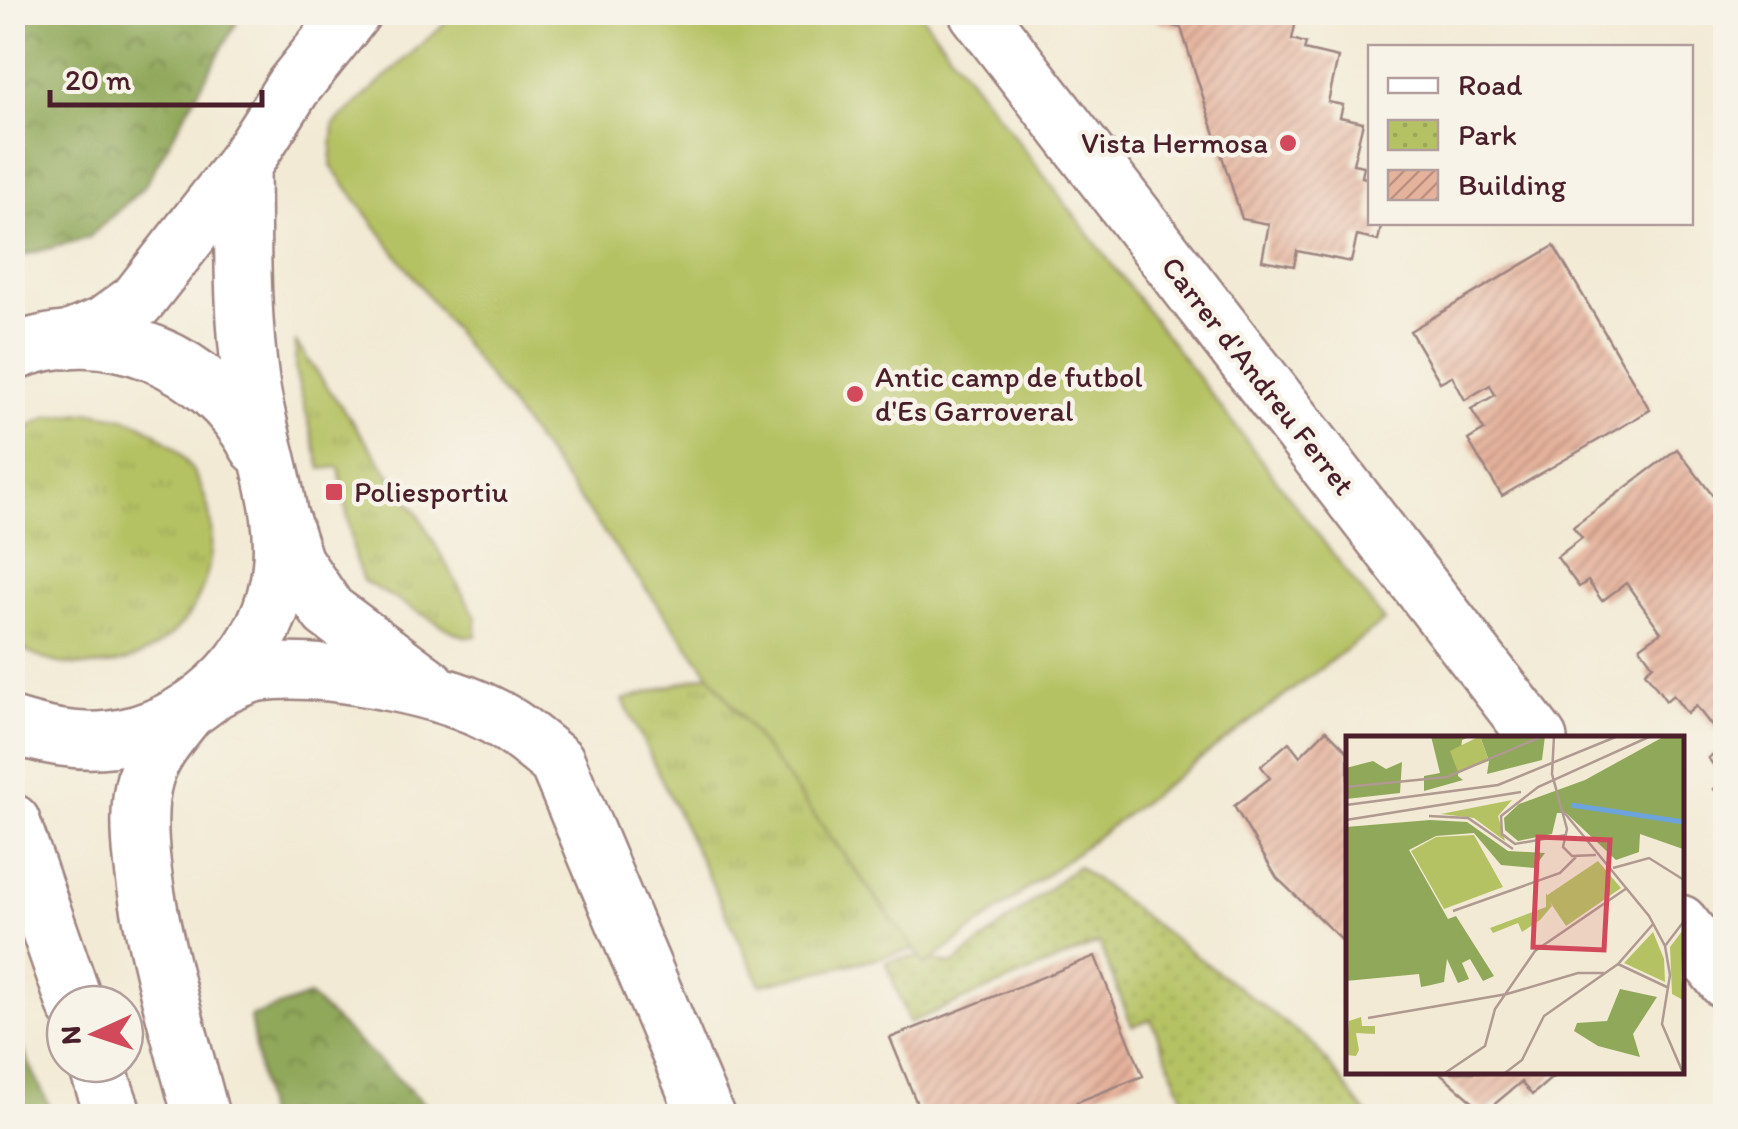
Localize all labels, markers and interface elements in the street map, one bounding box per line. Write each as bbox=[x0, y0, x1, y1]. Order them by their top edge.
scale bar bbox=[50, 45, 262, 107]
legend bbox=[1368, 45, 1693, 225]
text: 20 m bbox=[65, 61, 131, 98]
text: Road bbox=[1458, 66, 1523, 103]
text: Park bbox=[1458, 116, 1517, 153]
place label: Vista Hermosa bbox=[1081, 124, 1268, 161]
marker: Vista Hermosa bbox=[1277, 132, 1299, 154]
text: Building bbox=[1458, 166, 1567, 203]
street label: Carrer d'Andreu Ferret bbox=[1154, 249, 1363, 502]
place label: Antic camp de futbol d'Es Garroveral bbox=[875, 358, 1143, 429]
marker: Antic camp de futbol d'Es Garroveral bbox=[844, 383, 866, 405]
place label: Poliesportiu bbox=[354, 473, 509, 510]
marker: Poliesportiu bbox=[323, 481, 345, 503]
inset map bbox=[1346, 736, 1683, 1074]
north arrow bbox=[45, 984, 145, 1084]
text: N bbox=[53, 1025, 88, 1046]

